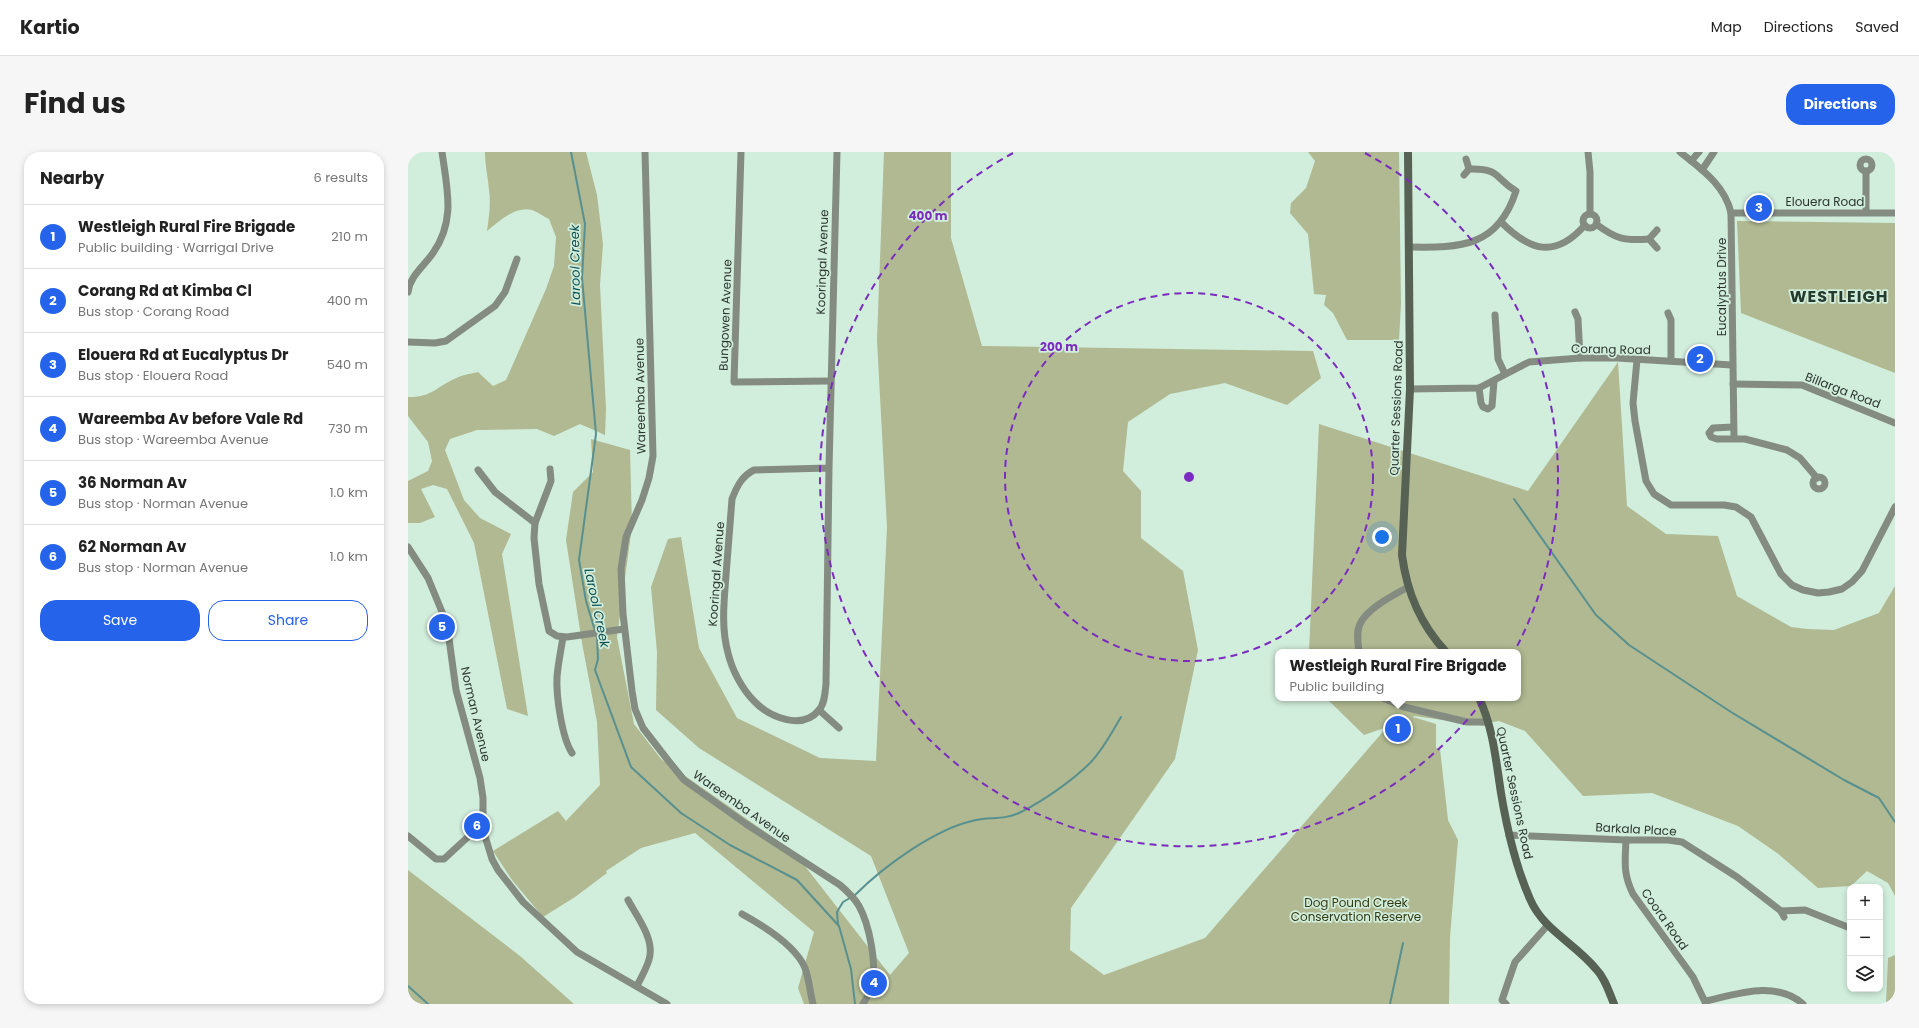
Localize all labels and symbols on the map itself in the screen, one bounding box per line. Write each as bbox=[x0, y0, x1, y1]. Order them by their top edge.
pin: 3 bbox=[1746, 193, 1772, 223]
street label: Elouera Road bbox=[1786, 193, 1864, 210]
text: 400 m bbox=[908, 207, 948, 224]
street label: Kooringal Avenue bbox=[812, 209, 832, 315]
water label: Larool Creek bbox=[565, 223, 585, 305]
street label: Eucalyptus Drive bbox=[1713, 238, 1730, 336]
street label: Bungowen Avenue bbox=[715, 259, 735, 371]
district label: WESTLEIGH bbox=[1790, 285, 1888, 308]
street label: Wareemba Avenue bbox=[630, 338, 650, 454]
text: 200 m bbox=[1040, 338, 1078, 355]
street label: Quarter Sessions Road bbox=[1385, 340, 1407, 476]
street label: Corang Road bbox=[1571, 340, 1651, 358]
pin: 2 bbox=[1687, 344, 1713, 374]
street label: Billarga Road bbox=[1803, 368, 1883, 412]
centre of rings bbox=[1182, 470, 1196, 484]
street label: Kooringal Avenue bbox=[704, 521, 728, 627]
your location bbox=[1372, 527, 1392, 547]
water label: Larool Creek bbox=[579, 567, 615, 651]
pin: 5 bbox=[429, 612, 455, 642]
street label: Norman Avenue bbox=[457, 665, 495, 763]
pin: 1 bbox=[1385, 714, 1411, 744]
street label: Quarter Sessions Road bbox=[1493, 725, 1537, 861]
street label: Wareemba Avenue bbox=[690, 766, 794, 846]
pin: 6 bbox=[464, 811, 490, 841]
street label: Barkala Place bbox=[1595, 818, 1677, 840]
street label: Coora Road bbox=[1637, 885, 1693, 953]
park label: Dog Pound Creek Conservation Reserve bbox=[1291, 894, 1421, 925]
pin: 4 bbox=[861, 968, 887, 998]

